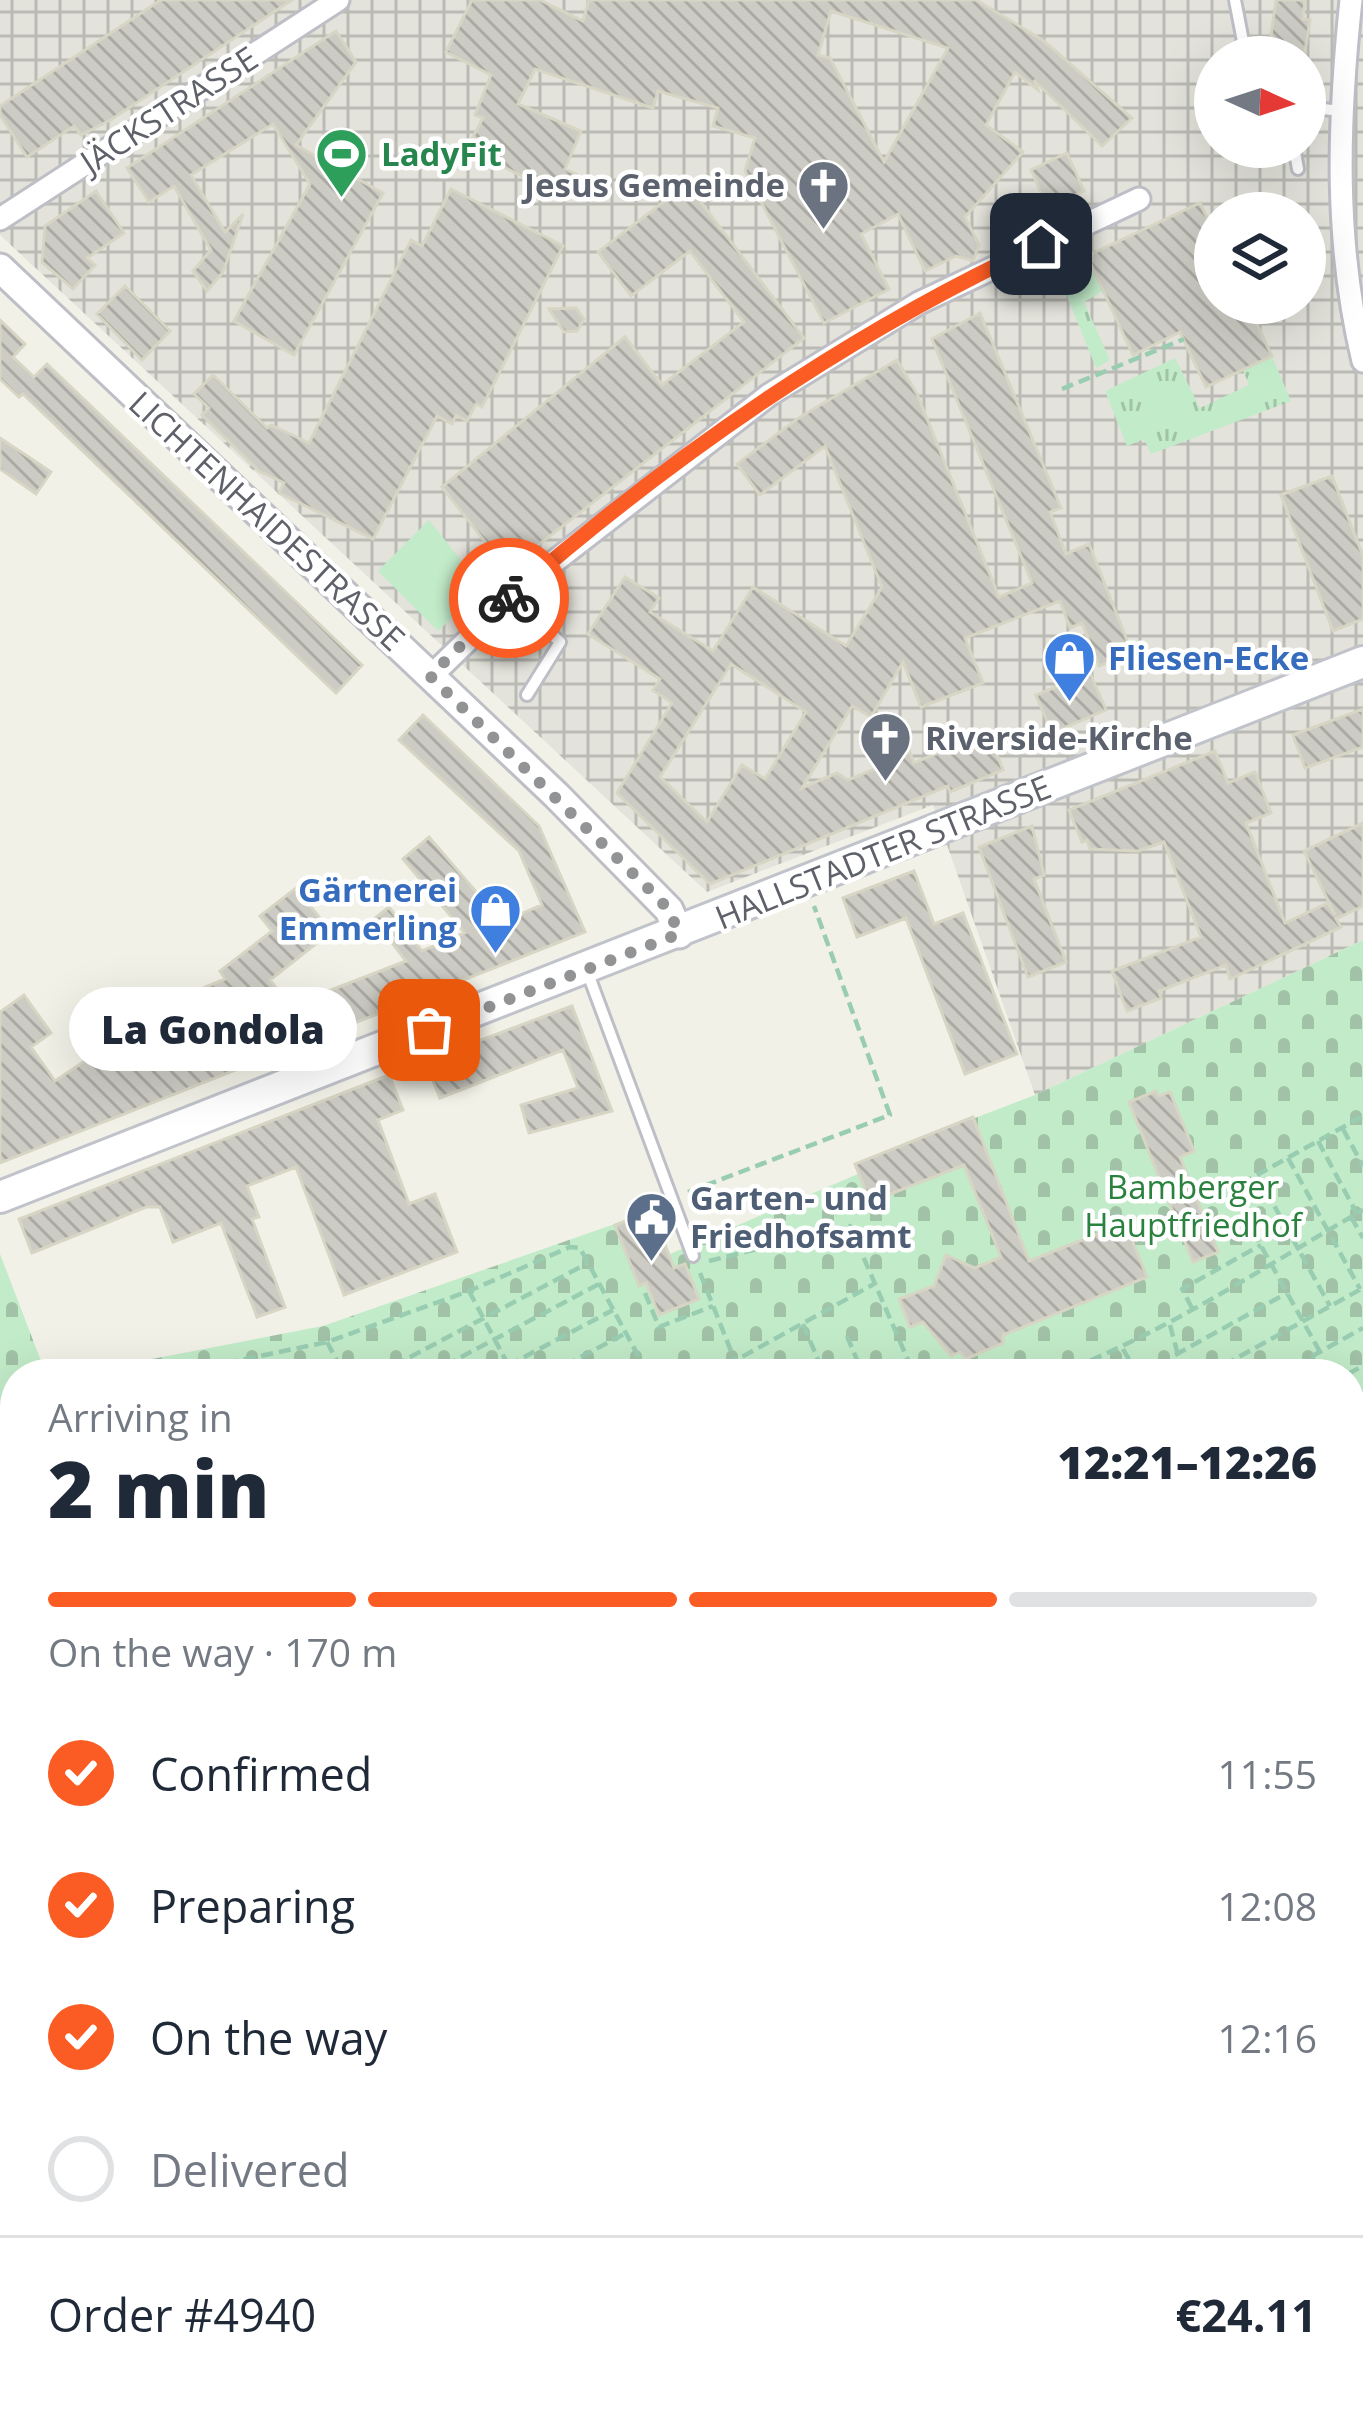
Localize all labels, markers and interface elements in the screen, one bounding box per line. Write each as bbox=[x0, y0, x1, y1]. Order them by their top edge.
street label: JÄCKSTRASSE bbox=[69, 35, 266, 185]
north arrow bbox=[1194, 36, 1326, 168]
map controls bbox=[1194, 36, 1326, 324]
sports icon: LadyFit bbox=[314, 126, 370, 200]
place label: LadyFit bbox=[381, 131, 502, 176]
church icon: Jesus Gemeinde bbox=[796, 157, 852, 231]
place label: Jesus Gemeinde bbox=[521, 162, 785, 207]
button: layers bbox=[1194, 192, 1326, 324]
pin bbox=[990, 193, 1092, 295]
icon: home bbox=[1008, 211, 1074, 277]
street label: LICHTENHAIDESTRASSE bbox=[120, 381, 415, 660]
courier bbox=[449, 538, 569, 658]
icon: bike bbox=[476, 565, 542, 631]
shop icon: Fliesen-Ecke bbox=[1041, 630, 1097, 704]
place label: Fliesen-Ecke bbox=[1108, 635, 1309, 680]
church icon: Riverside-Kirche bbox=[858, 710, 914, 784]
place label: Riverside-Kirche bbox=[925, 715, 1193, 760]
street label: HALLSTADTER STRASSE bbox=[708, 764, 1057, 939]
place label: Gärtnerei Emmerling bbox=[279, 867, 457, 950]
shop icon: Gärtnerei Emmerling bbox=[468, 881, 524, 955]
pin bbox=[378, 979, 480, 1081]
callout: La Gondola bbox=[69, 988, 357, 1072]
icon: bag bbox=[396, 997, 462, 1063]
text: La Gondola bbox=[101, 1002, 325, 1055]
park label: Bamberger Hauptfriedhof bbox=[1084, 1164, 1304, 1247]
place label: Garten- und Friedhofsamt bbox=[690, 1175, 912, 1258]
public building icon: Garten- und Friedhofsamt bbox=[623, 1189, 679, 1263]
text: Arriving in bbox=[48, 1390, 233, 1443]
text: 12:21–12:26 bbox=[1058, 1431, 1317, 1492]
text: 2 min bbox=[48, 1435, 270, 1541]
text: On the way · 170 m bbox=[48, 1625, 397, 1678]
icon: check bbox=[48, 1740, 114, 1806]
text: Confirmed bbox=[150, 1743, 372, 1804]
text: 11:55 bbox=[1218, 1747, 1317, 1800]
icon: check bbox=[48, 1872, 114, 1938]
text: Preparing bbox=[150, 1875, 355, 1936]
text: 12:08 bbox=[1218, 1879, 1317, 1932]
icon: check bbox=[48, 2004, 114, 2070]
text: On the way bbox=[150, 2007, 387, 2068]
text: 12:16 bbox=[1218, 2011, 1317, 2064]
text: Delivered bbox=[150, 2139, 350, 2200]
text: Order #4940 bbox=[48, 2284, 316, 2345]
text: €24.11 bbox=[1176, 2284, 1317, 2345]

